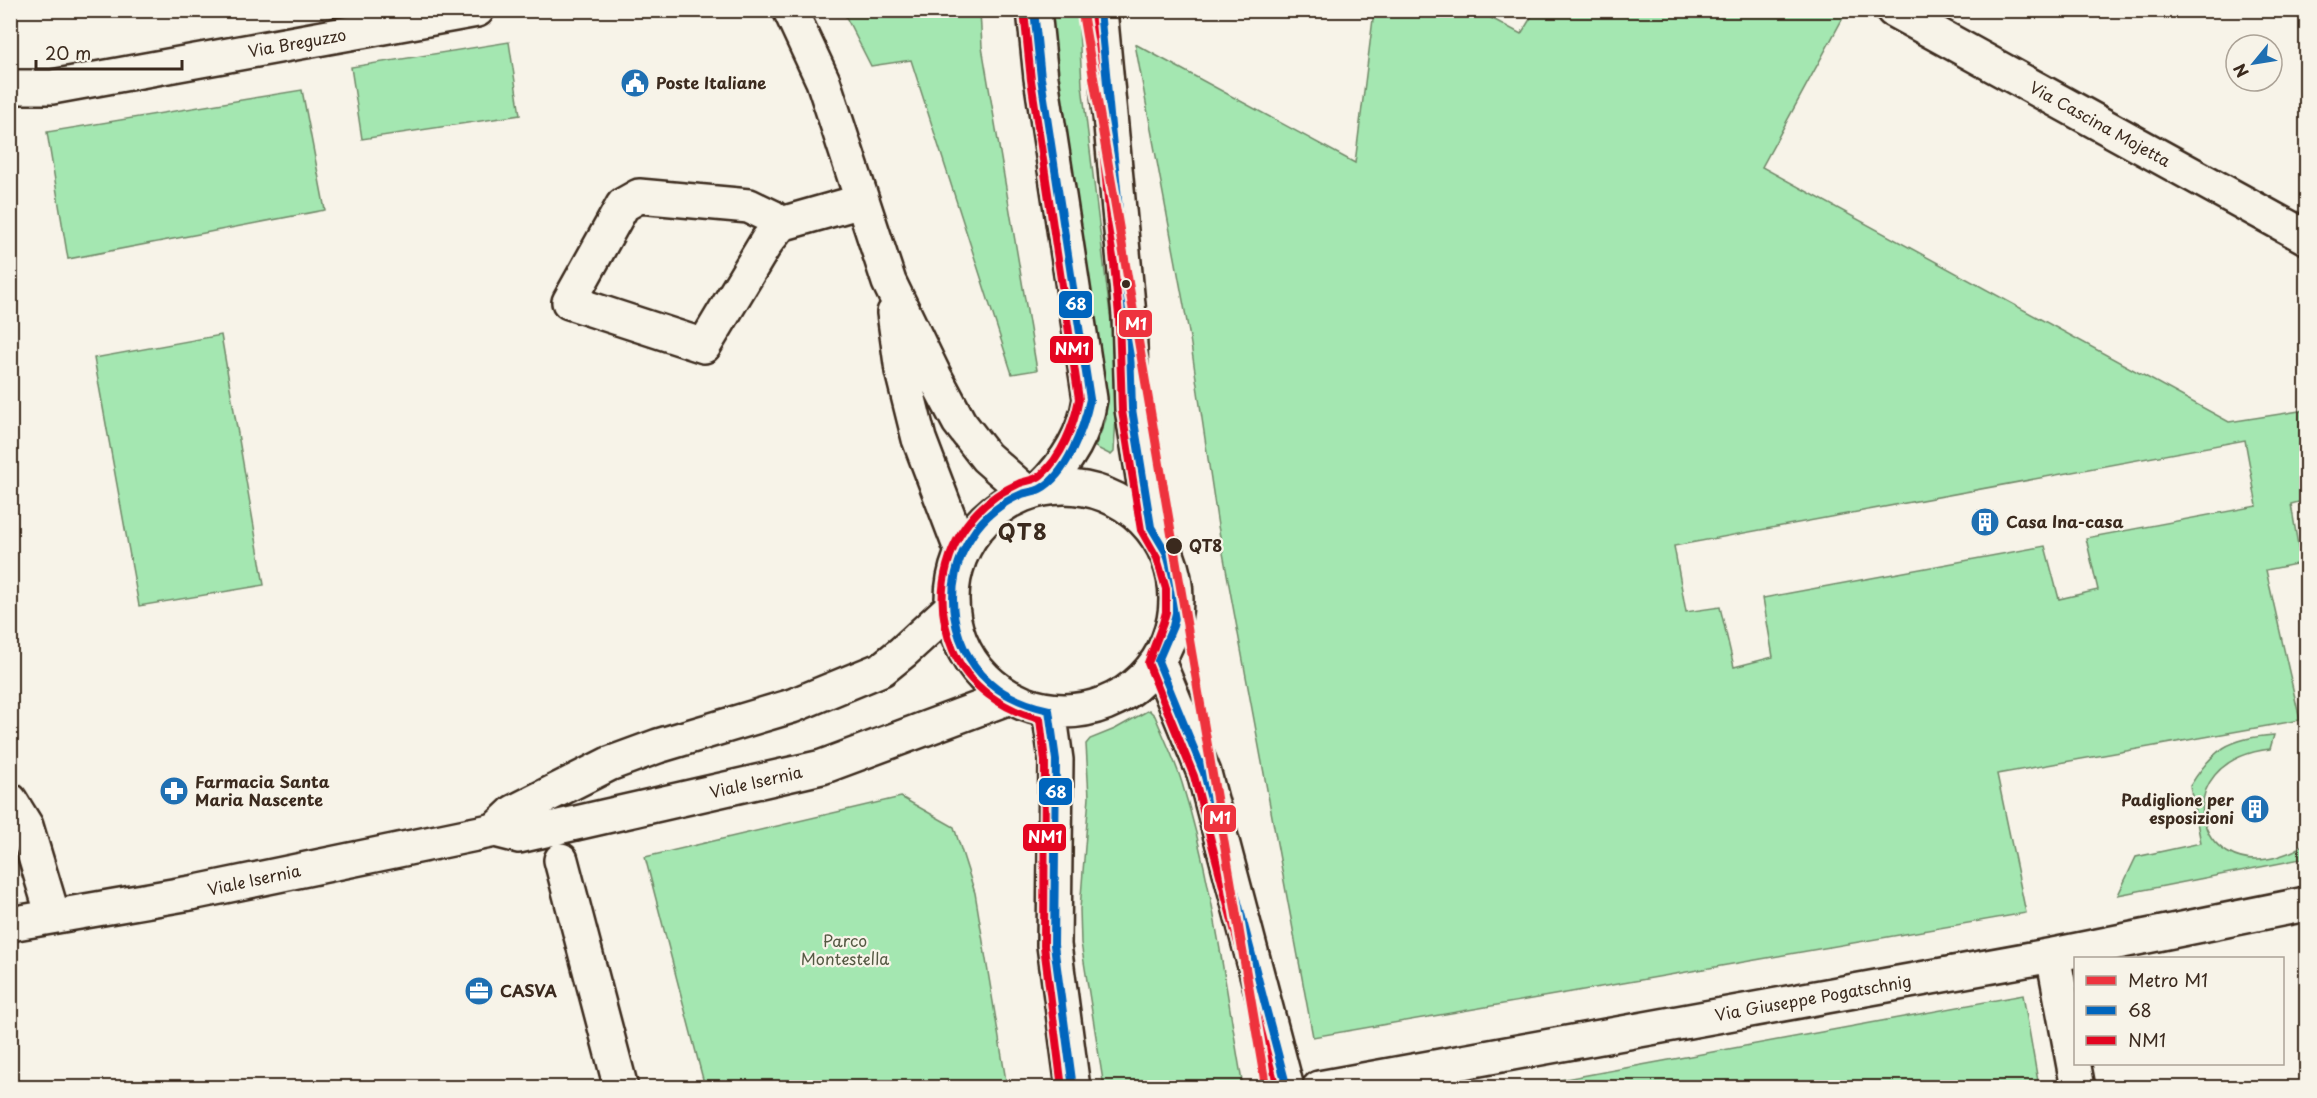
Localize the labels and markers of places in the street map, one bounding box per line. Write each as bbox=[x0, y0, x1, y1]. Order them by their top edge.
public building icon: Poste Italiane bbox=[619, 67, 651, 99]
place label: Poste Italiane bbox=[656, 70, 766, 94]
unlabelled marker bbox=[1120, 278, 1132, 290]
building icon: Casa Ina-casa bbox=[1969, 506, 2001, 538]
place label: Casa Ina-casa bbox=[2006, 509, 2124, 533]
place label: QT8 bbox=[1189, 533, 1222, 557]
marker: QT8 bbox=[1164, 536, 1184, 556]
place label: Farmacia Santa Maria Nascente bbox=[195, 769, 330, 811]
pharmacy icon: Farmacia Santa Maria Nascente bbox=[158, 775, 190, 807]
place label: Padiglione per esposizioni bbox=[2121, 787, 2235, 829]
building icon: Padiglione per esposizioni bbox=[2239, 793, 2271, 825]
office icon: CASVA bbox=[463, 975, 495, 1007]
place label: CASVA bbox=[500, 978, 558, 1002]

